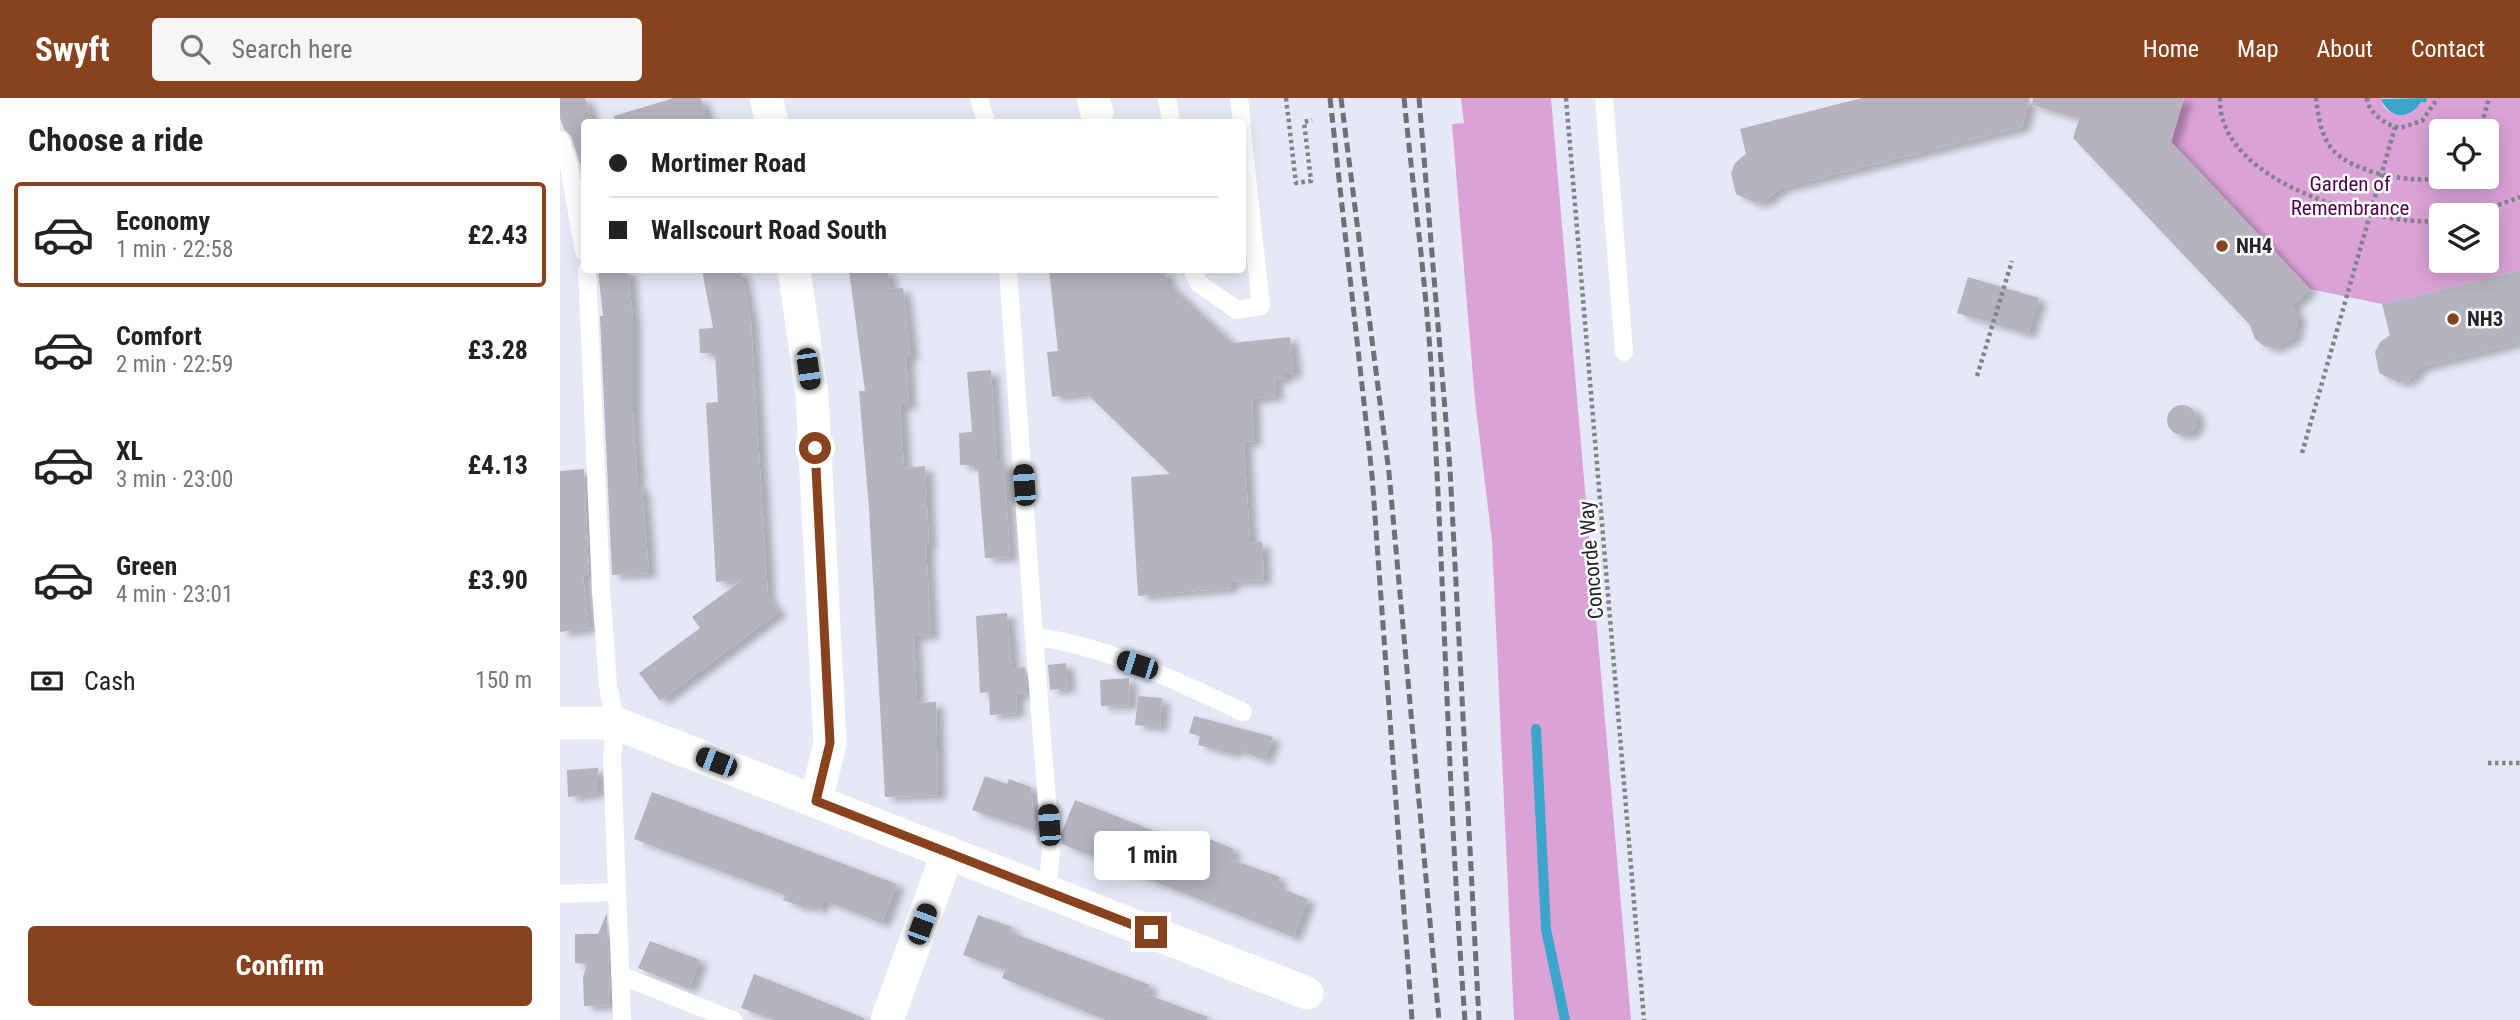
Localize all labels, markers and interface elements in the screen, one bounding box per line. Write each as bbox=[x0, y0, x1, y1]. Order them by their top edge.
search box bbox=[152, 18, 642, 81]
text: Swyft bbox=[35, 30, 110, 69]
icon: search bbox=[176, 30, 214, 68]
text: Search here bbox=[232, 34, 353, 64]
text: Home bbox=[2143, 35, 2199, 63]
text: Map bbox=[2237, 35, 2279, 63]
text: About bbox=[2317, 35, 2373, 63]
text: Contact bbox=[2411, 35, 2485, 63]
map controls bbox=[2429, 119, 2499, 273]
button: locate bbox=[2429, 119, 2499, 189]
text: Choose a ride bbox=[28, 121, 203, 159]
text: Mortimer Road bbox=[651, 148, 806, 178]
park label: Garden of Remembrance bbox=[2291, 172, 2409, 220]
icon: car bbox=[32, 203, 95, 266]
button: layers bbox=[2429, 203, 2499, 273]
text: Economy bbox=[116, 206, 210, 236]
text: Wallscourt Road South bbox=[651, 215, 887, 245]
text: £2.43 bbox=[467, 220, 528, 250]
place label: NH4 bbox=[2236, 234, 2272, 258]
text: 1 min · 22:58 bbox=[116, 236, 233, 263]
marker: NH4 bbox=[2214, 238, 2230, 254]
place label: NH3 bbox=[2467, 307, 2503, 331]
marker: NH3 bbox=[2445, 311, 2461, 327]
icon: car bbox=[32, 318, 95, 381]
text: Comfort bbox=[116, 321, 202, 351]
text: £3.28 bbox=[467, 335, 528, 365]
car bbox=[795, 347, 822, 391]
text: 2 min · 22:59 bbox=[116, 351, 233, 378]
route start bbox=[799, 432, 831, 464]
icon: car bbox=[32, 433, 95, 496]
text: XL bbox=[116, 436, 143, 466]
text: £4.13 bbox=[467, 450, 528, 480]
car bbox=[1013, 463, 1036, 507]
text: 3 min · 23:00 bbox=[116, 466, 233, 493]
street label: Concorde Way bbox=[1574, 500, 1608, 620]
icon: car bbox=[32, 548, 95, 611]
text: Green bbox=[116, 551, 177, 581]
text: £3.90 bbox=[467, 565, 528, 595]
text: 4 min · 23:01 bbox=[116, 581, 233, 608]
car bbox=[1114, 649, 1161, 681]
icon: cash bbox=[28, 662, 66, 700]
text: Cash bbox=[84, 666, 136, 696]
text: 150 m bbox=[475, 667, 532, 694]
car bbox=[693, 745, 740, 779]
car bbox=[1038, 803, 1061, 847]
callout: 1 min bbox=[1093, 830, 1209, 880]
text: 1 min bbox=[1126, 842, 1178, 869]
car bbox=[905, 901, 940, 947]
route end bbox=[1135, 916, 1167, 948]
button: Confirm bbox=[28, 926, 532, 1006]

